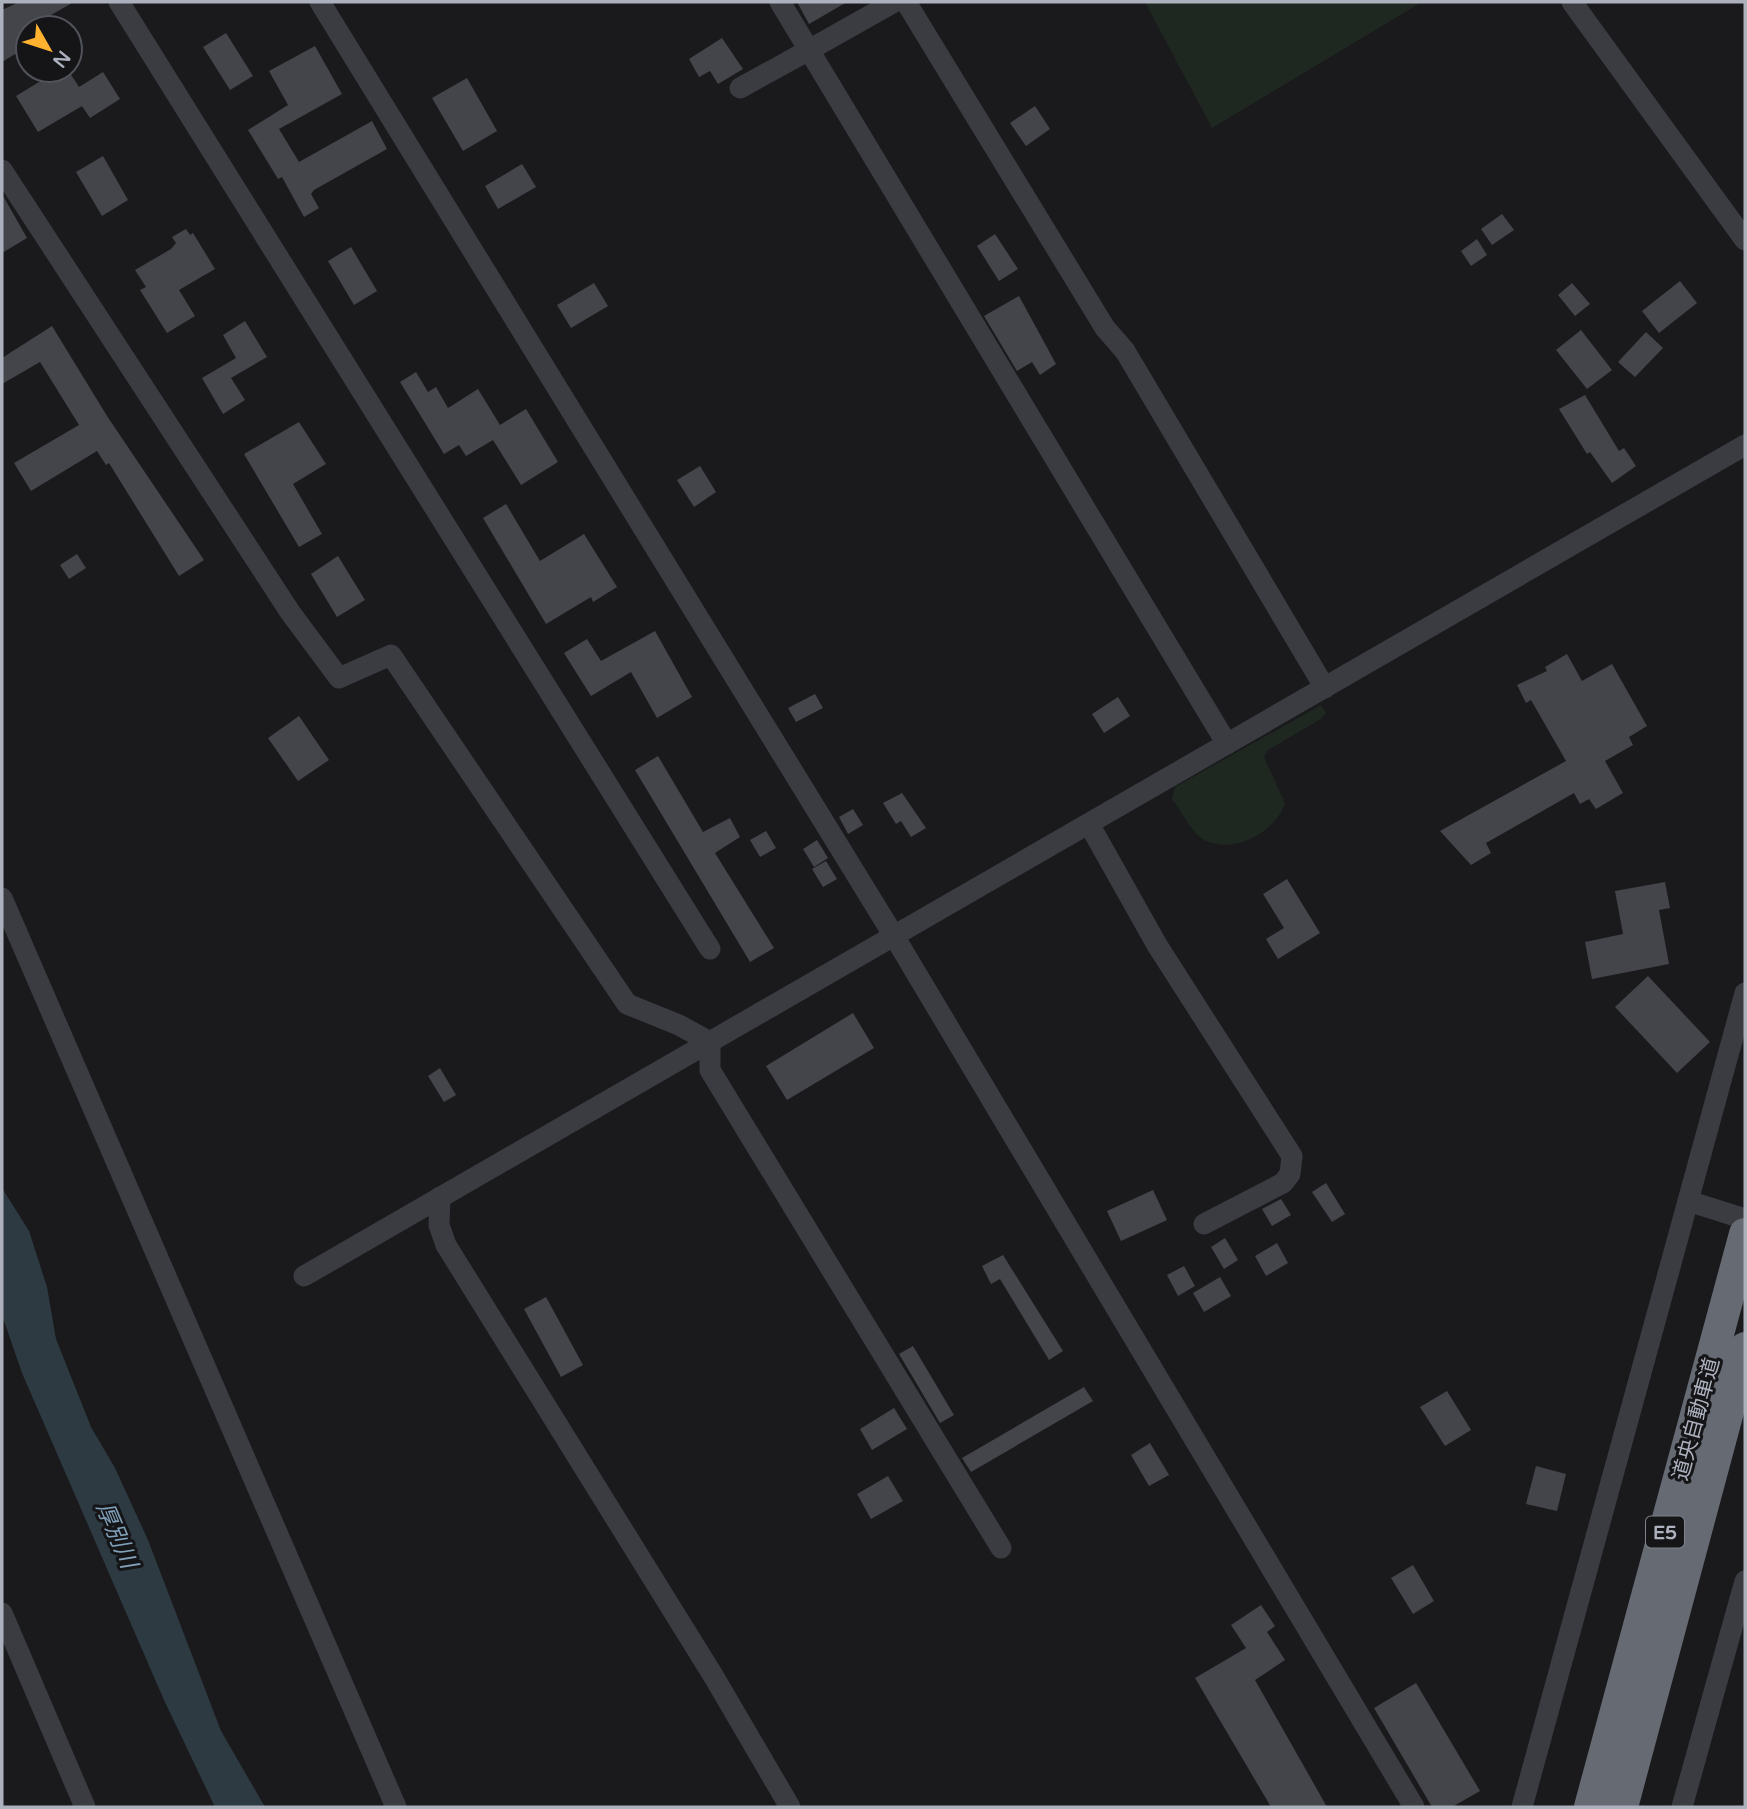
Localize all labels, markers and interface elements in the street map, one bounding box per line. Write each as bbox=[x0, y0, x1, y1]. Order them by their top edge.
north arrow bbox=[14, 14, 84, 84]
text: N bbox=[48, 46, 75, 72]
street label: 道央自動車道 bbox=[1668, 1355, 1725, 1483]
water label: 厚別川 bbox=[90, 1498, 144, 1575]
road number: E5 bbox=[1646, 1516, 1684, 1548]

